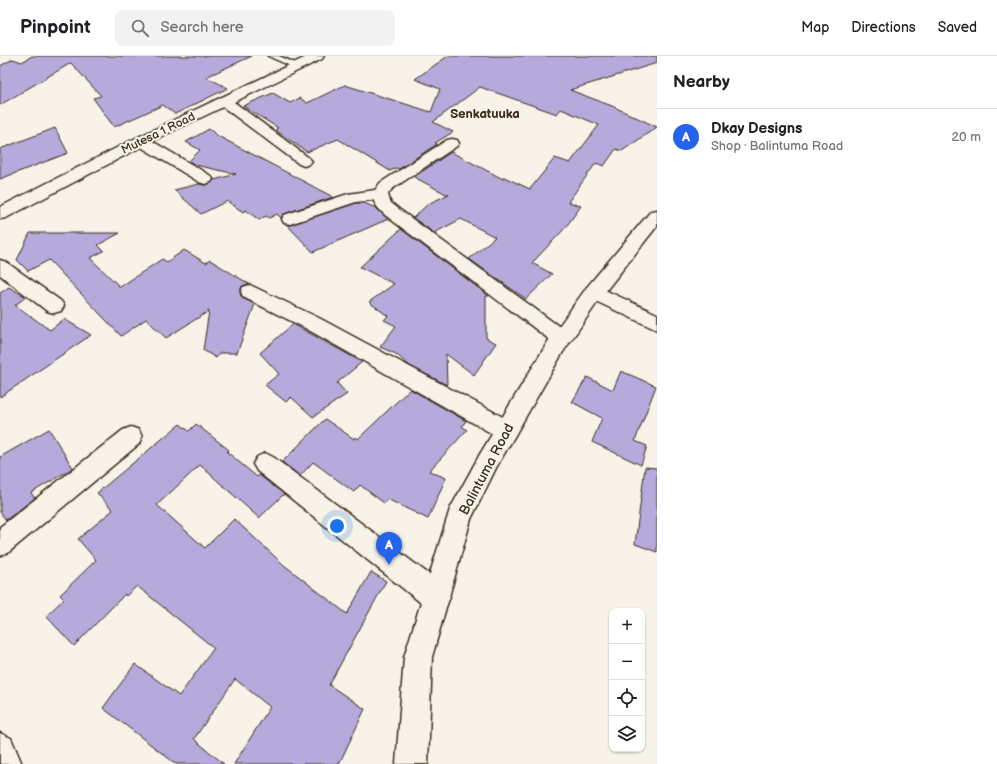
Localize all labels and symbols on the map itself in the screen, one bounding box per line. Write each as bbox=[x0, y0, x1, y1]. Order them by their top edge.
district label: Senkatuuka bbox=[450, 106, 520, 122]
street label: Mutesa 1 Road bbox=[119, 109, 198, 158]
street label: Balintuma Road bbox=[455, 421, 518, 518]
your location bbox=[327, 516, 347, 536]
pin: A bbox=[376, 532, 402, 565]

